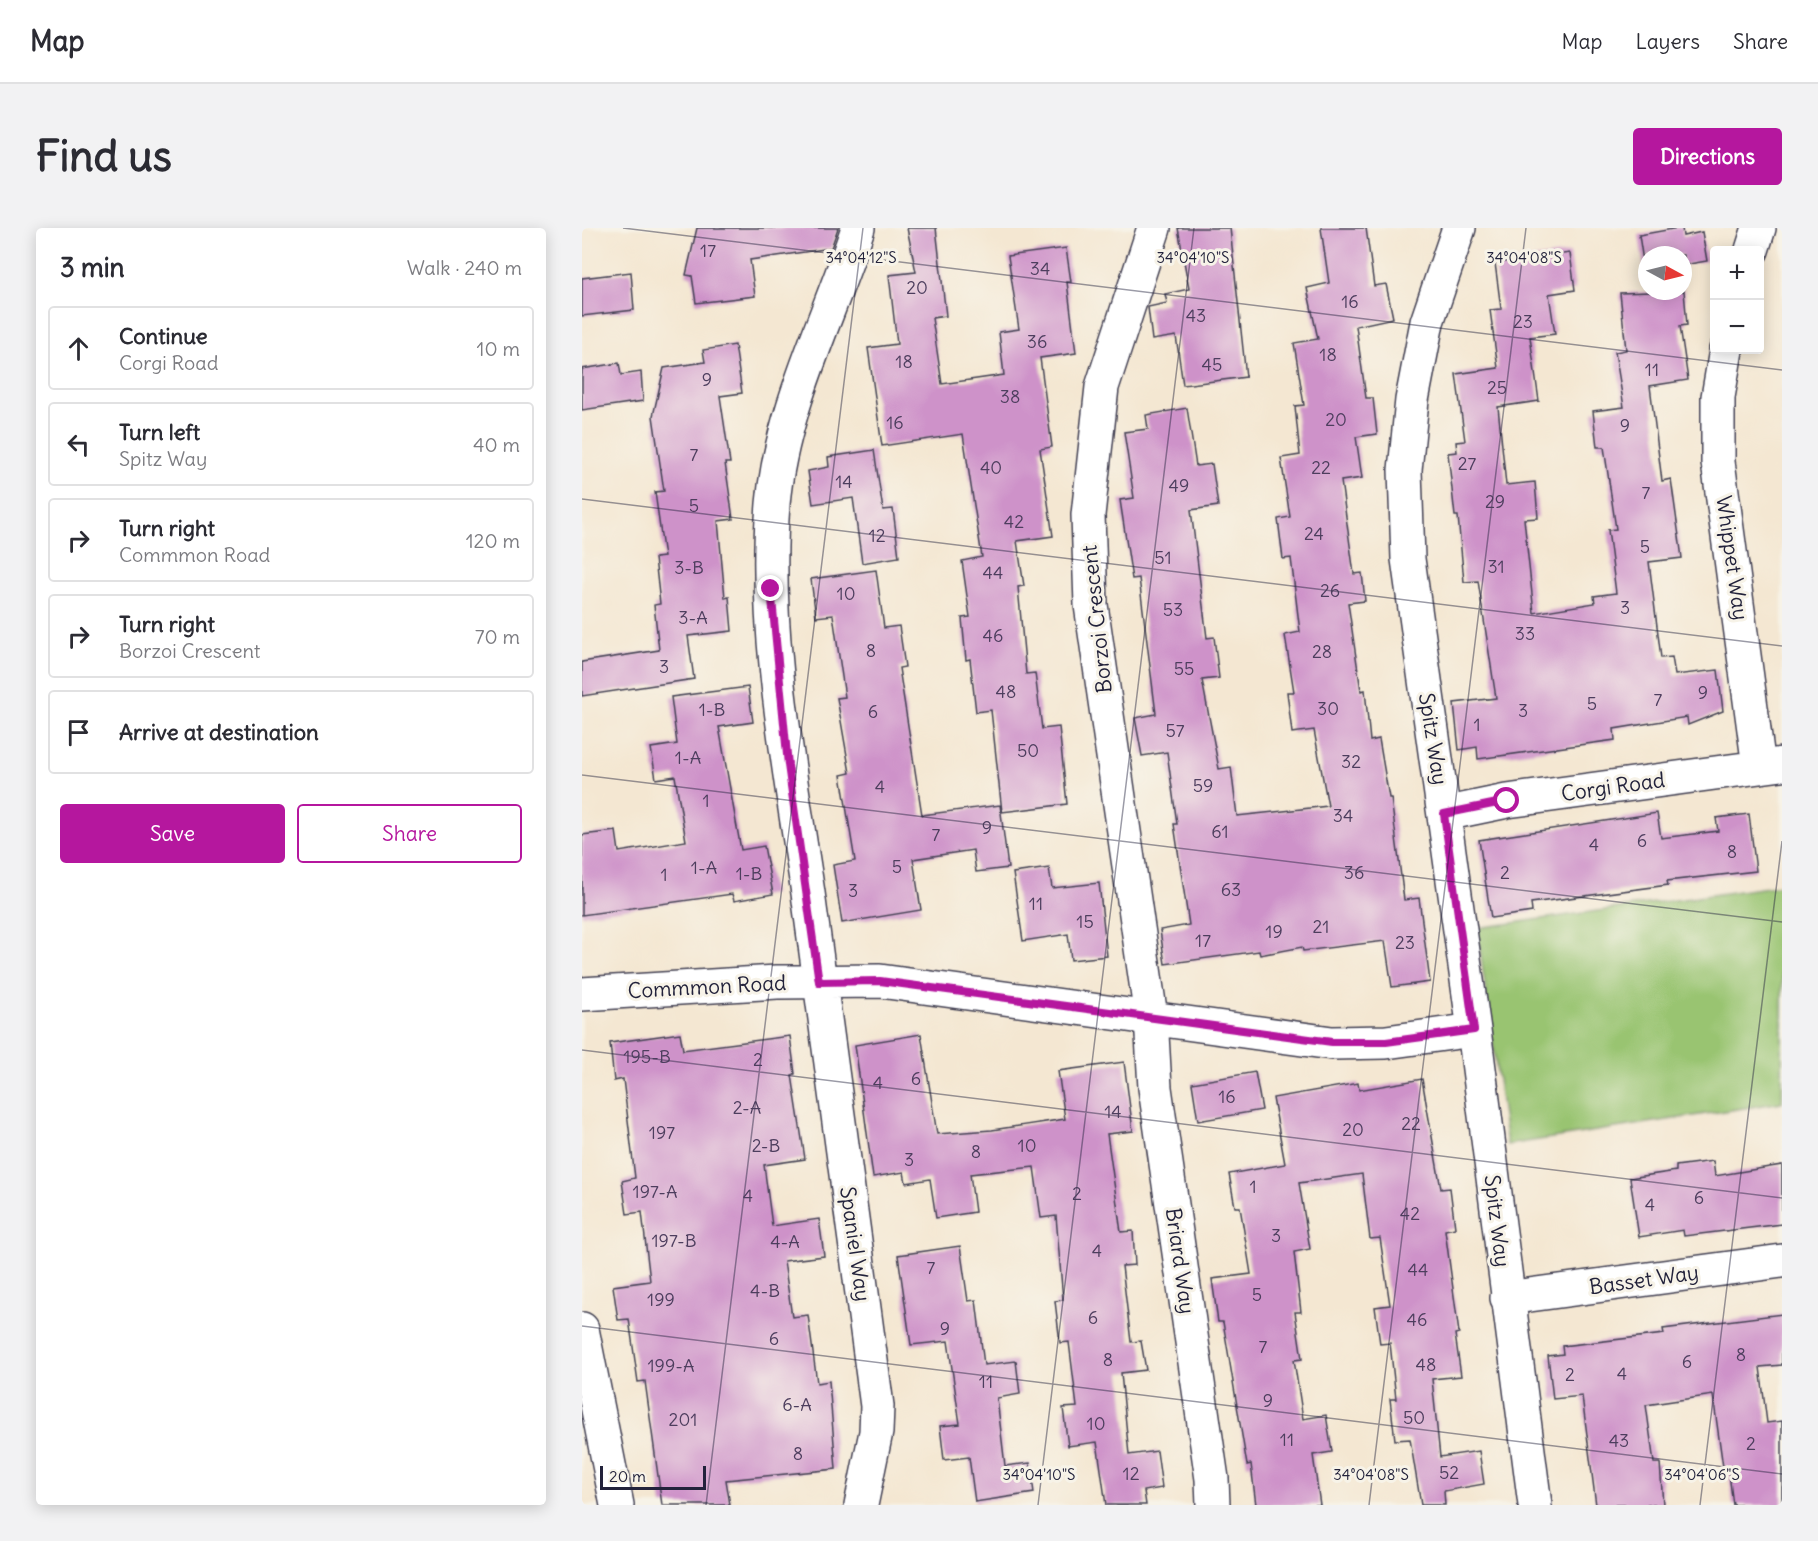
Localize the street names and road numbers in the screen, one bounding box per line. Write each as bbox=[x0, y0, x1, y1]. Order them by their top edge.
street label: Whippet Way bbox=[1710, 494, 1755, 622]
street label: Borzoi Crescent bbox=[1075, 544, 1118, 694]
street label: Spitz Way bbox=[1413, 691, 1454, 787]
street label: Corgi Road bbox=[1559, 766, 1667, 807]
street label: Commmon Road bbox=[627, 969, 787, 1004]
street label: Spitz Way bbox=[1478, 1173, 1517, 1269]
street label: Spaniel Way bbox=[834, 1185, 877, 1303]
street label: Briard Way bbox=[1160, 1206, 1201, 1316]
street label: Basset Way bbox=[1587, 1258, 1701, 1301]

